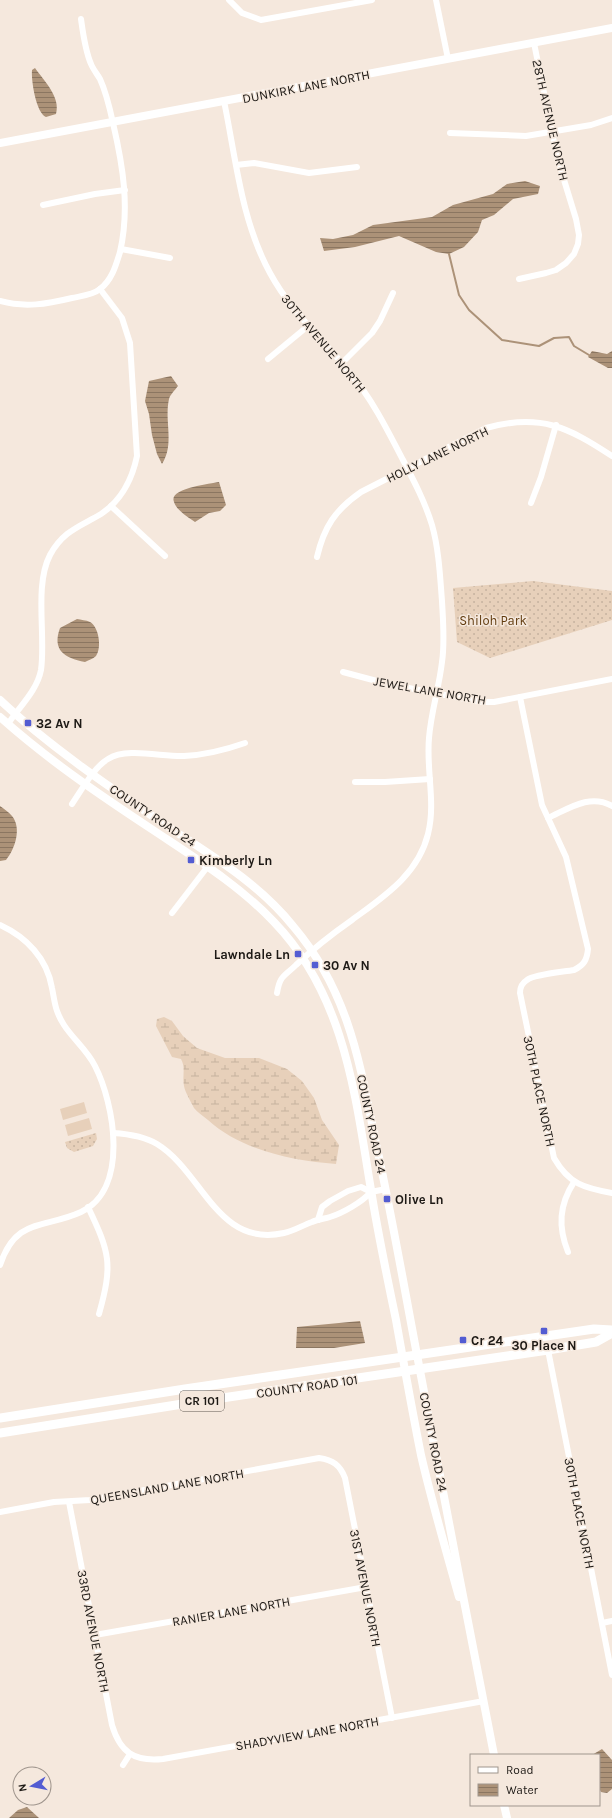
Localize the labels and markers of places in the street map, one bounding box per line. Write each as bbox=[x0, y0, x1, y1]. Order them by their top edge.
place label: 32 Av N bbox=[36, 716, 82, 731]
marker: 32 Av N bbox=[23, 718, 33, 728]
place label: Kimberly Ln bbox=[199, 853, 272, 868]
marker: Kimberly Ln bbox=[186, 855, 196, 865]
place label: Lawndale Ln bbox=[214, 947, 290, 962]
marker: Lawndale Ln bbox=[293, 949, 303, 959]
place label: 30 Av N bbox=[323, 958, 370, 973]
marker: 30 Av N bbox=[310, 960, 320, 970]
place label: Olive Ln bbox=[395, 1192, 444, 1207]
marker: Olive Ln bbox=[382, 1194, 392, 1204]
marker: 30 Place N bbox=[539, 1326, 549, 1336]
place label: Cr 24 bbox=[471, 1333, 503, 1348]
marker: Cr 24 bbox=[458, 1335, 468, 1345]
place label: 30 Place N bbox=[511, 1338, 577, 1353]

